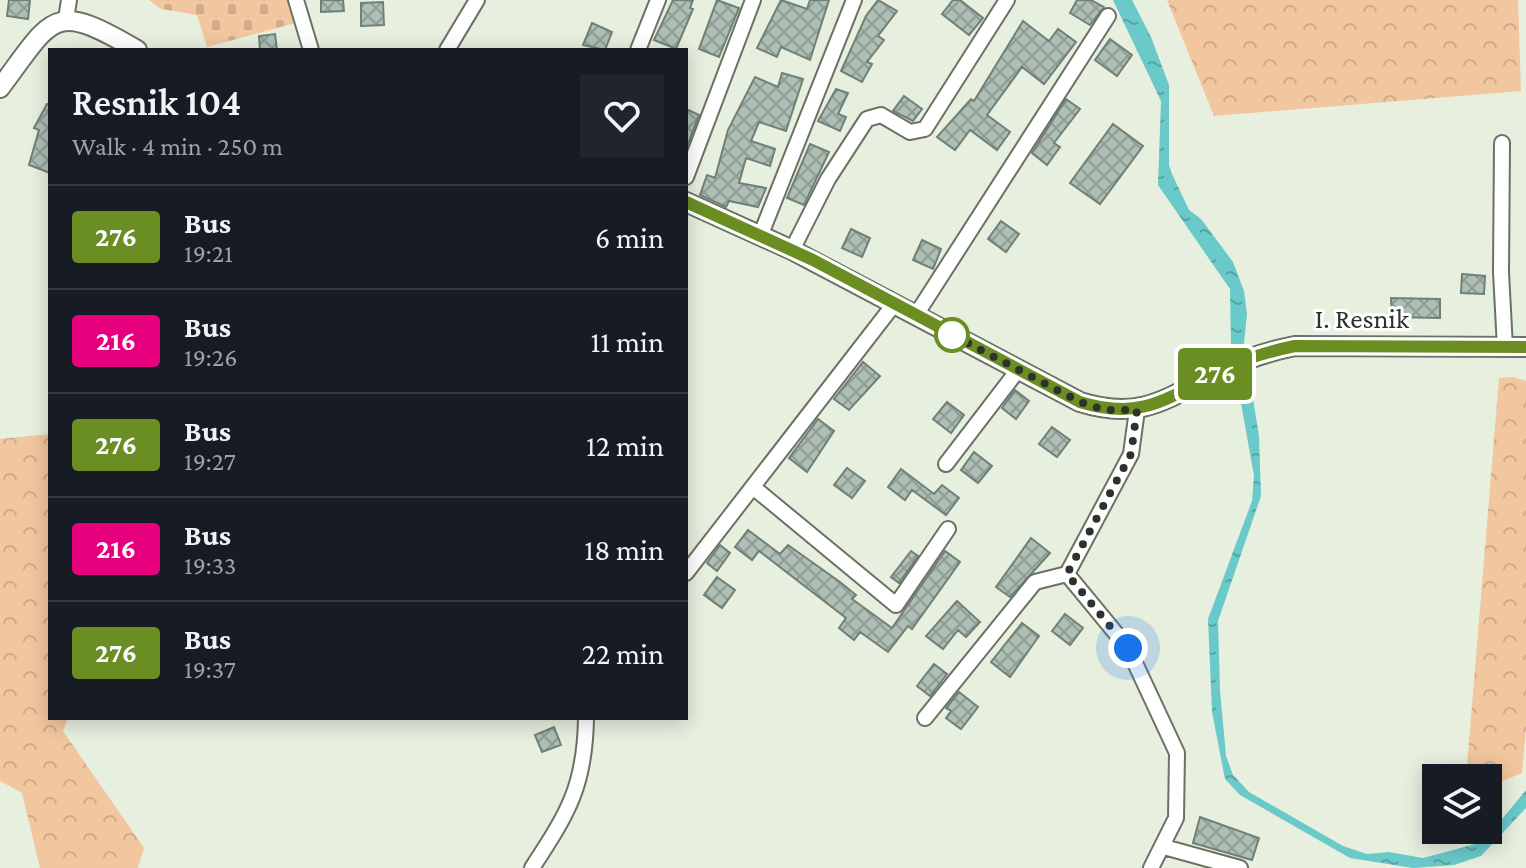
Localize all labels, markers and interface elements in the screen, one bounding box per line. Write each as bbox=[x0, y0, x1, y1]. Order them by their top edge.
button: heart bbox=[580, 74, 664, 158]
text: Resnik 104 bbox=[72, 81, 241, 123]
text: Walk · 4 min · 250 m bbox=[72, 132, 283, 161]
text: Bus bbox=[184, 206, 231, 239]
text: 276 bbox=[95, 221, 137, 252]
text: 6 min bbox=[595, 221, 664, 254]
text: 19:21 bbox=[184, 239, 233, 268]
street label: I. Resnik bbox=[1315, 303, 1410, 334]
text: Bus bbox=[184, 310, 231, 343]
unlabelled marker bbox=[935, 318, 969, 352]
text: 216 bbox=[96, 325, 136, 356]
text: 11 min bbox=[590, 325, 664, 358]
text: 19:26 bbox=[184, 343, 237, 372]
line badge: 276 bbox=[1169, 348, 1261, 400]
text: 276 bbox=[1194, 358, 1236, 389]
text: Bus bbox=[184, 414, 231, 447]
text: 276 bbox=[95, 429, 137, 460]
text: 12 min bbox=[586, 429, 664, 462]
text: 19:27 bbox=[184, 447, 236, 476]
text: Bus bbox=[184, 518, 231, 551]
text: 216 bbox=[96, 533, 136, 564]
text: 18 min bbox=[584, 533, 664, 566]
text: 19:33 bbox=[184, 551, 236, 580]
text: Bus bbox=[184, 622, 231, 655]
your location bbox=[1108, 628, 1148, 668]
text: 276 bbox=[95, 637, 137, 668]
text: 22 min bbox=[582, 637, 664, 670]
text: 19:37 bbox=[184, 655, 236, 684]
map controls bbox=[1422, 764, 1502, 844]
button: layers bbox=[1422, 764, 1502, 844]

